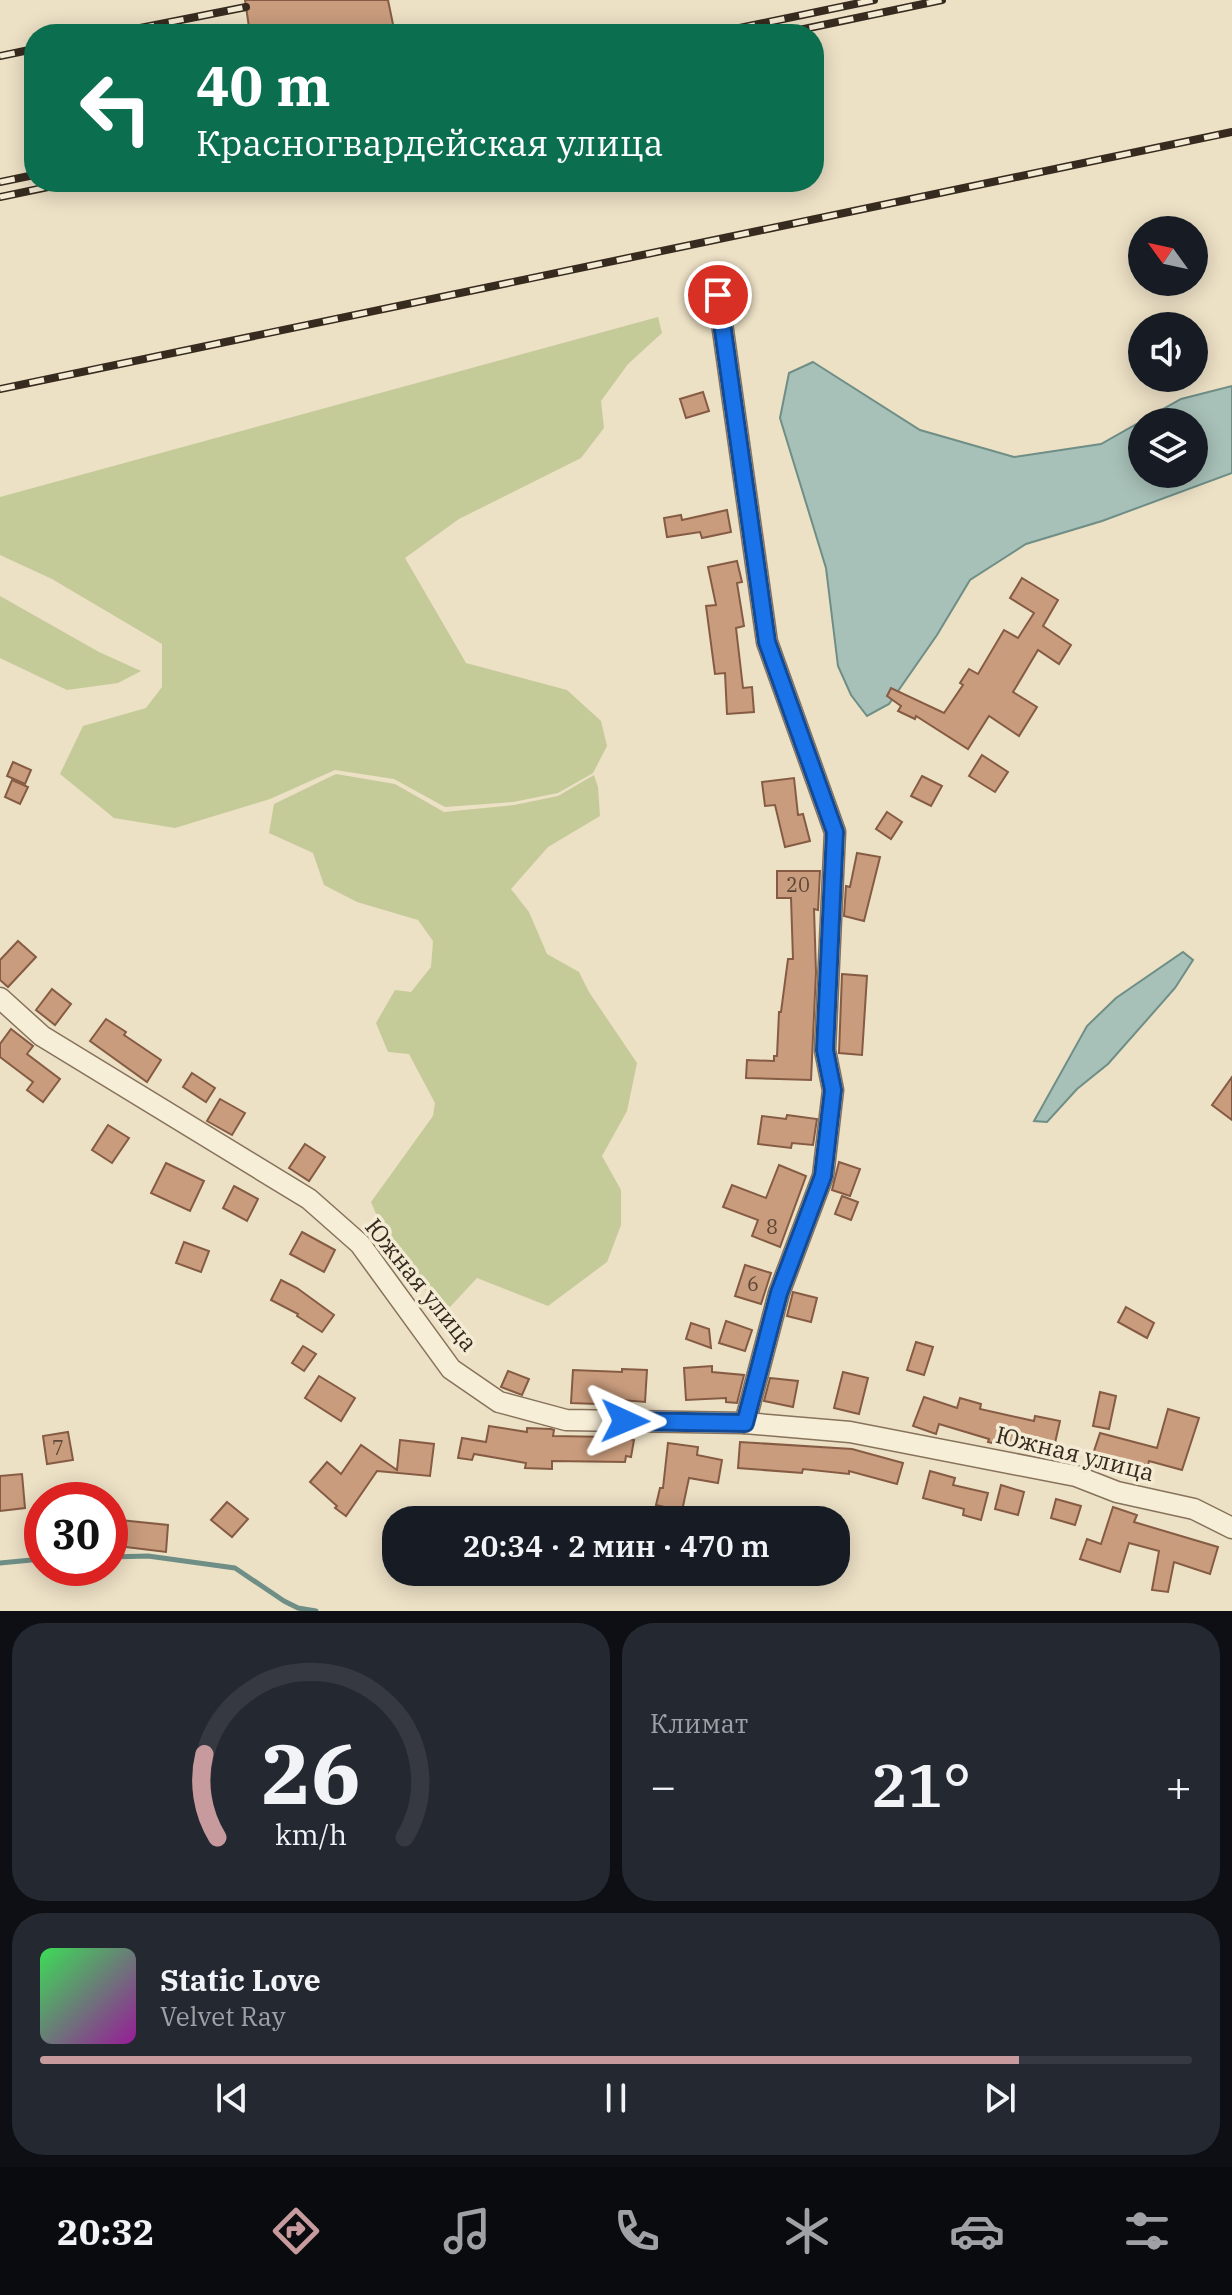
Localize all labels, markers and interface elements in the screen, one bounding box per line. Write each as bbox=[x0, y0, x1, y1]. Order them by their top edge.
text: 40 m bbox=[196, 49, 331, 121]
icon: left bbox=[64, 56, 168, 160]
text: Красногвардейская улица bbox=[196, 119, 663, 166]
north arrow bbox=[1128, 216, 1208, 296]
map controls bbox=[1128, 216, 1208, 488]
pin bbox=[684, 261, 752, 329]
icon: arrive bbox=[696, 273, 740, 317]
button: sound bbox=[1128, 312, 1208, 392]
button: layers bbox=[1128, 408, 1208, 488]
house number: 20 bbox=[786, 871, 810, 898]
street label: Южная улица bbox=[358, 1211, 485, 1357]
house number: 8 bbox=[766, 1213, 778, 1240]
house number: 6 bbox=[747, 1270, 759, 1297]
position arrow bbox=[583, 1379, 667, 1463]
street label: Южная улица bbox=[993, 1418, 1158, 1488]
house number: 7 bbox=[52, 1434, 64, 1461]
speed limit sign: 30 bbox=[24, 1482, 128, 1586]
text: 20:34 · 2 мин · 470 m bbox=[462, 1526, 770, 1565]
text: Климат bbox=[650, 1706, 748, 1740]
text: 26 bbox=[261, 1719, 361, 1827]
text: 21° bbox=[871, 1745, 971, 1824]
text: − bbox=[650, 1757, 676, 1814]
text: + bbox=[1166, 1757, 1192, 1814]
text: km/h bbox=[275, 1816, 347, 1853]
text: Static Love bbox=[160, 1960, 321, 1999]
text: Velvet Ray bbox=[160, 1999, 286, 2033]
icon: previous bbox=[210, 2076, 254, 2120]
icon: pause bbox=[594, 2076, 638, 2120]
icon: next bbox=[978, 2076, 1022, 2120]
icon: directions bbox=[268, 2203, 324, 2259]
icon: music bbox=[439, 2203, 495, 2259]
icon: phone bbox=[609, 2203, 665, 2259]
icon: climate bbox=[779, 2203, 835, 2259]
icon: car bbox=[949, 2203, 1005, 2259]
icon: filters bbox=[1119, 2203, 1175, 2259]
text: 20:32 bbox=[57, 2208, 154, 2255]

